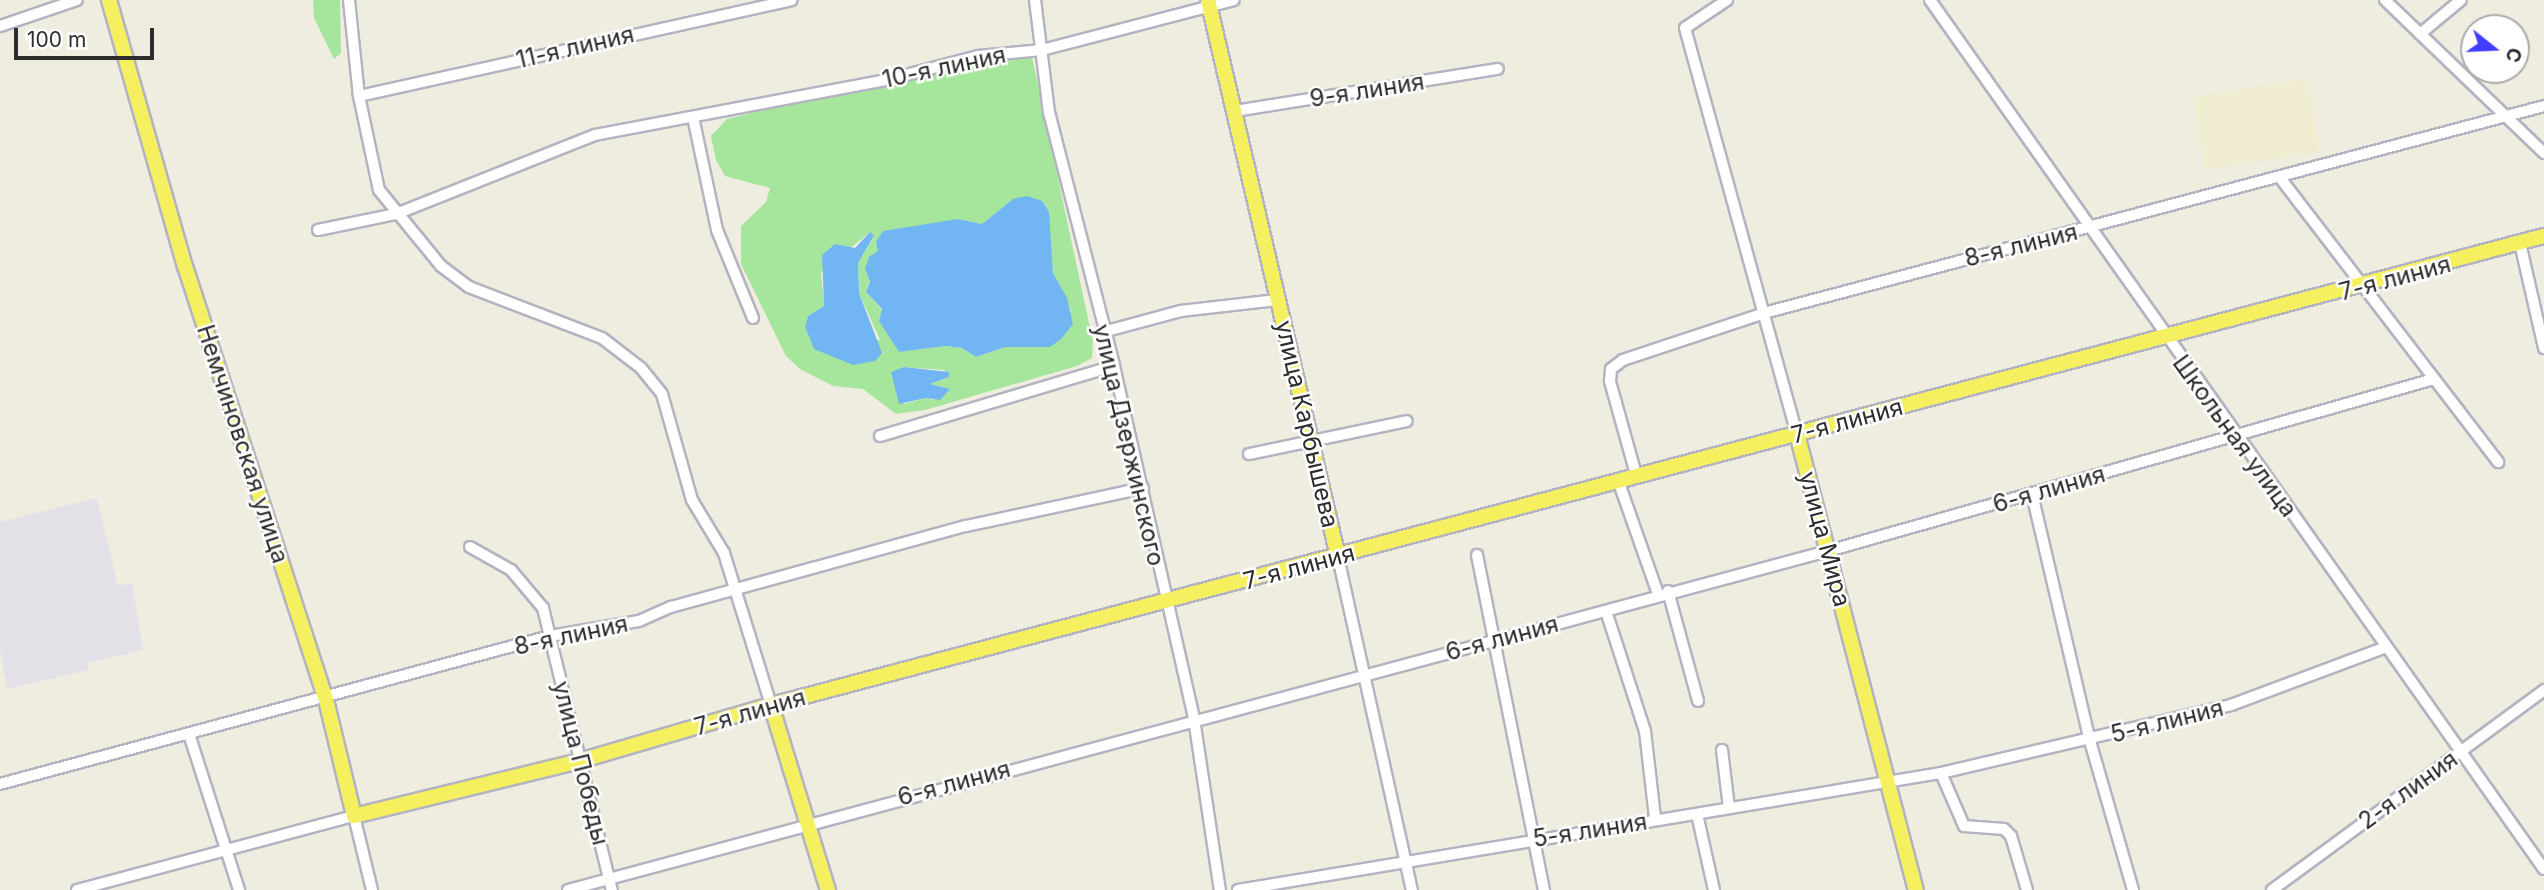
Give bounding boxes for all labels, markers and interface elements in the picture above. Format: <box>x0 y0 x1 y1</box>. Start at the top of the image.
scale bar <box>18 14 158 58</box>
north arrow <box>2460 14 2530 84</box>
street label: 11-я линия <box>513 19 637 75</box>
text: 100 m <box>27 27 86 52</box>
street label: 10-я линия <box>880 40 1008 94</box>
text: С <box>2500 45 2527 65</box>
street label: 9-я линия <box>1308 67 1426 113</box>
street label: 8-я линия <box>1961 217 2081 273</box>
street label: 7-я линия <box>2336 249 2454 307</box>
street label: улица Карбышева <box>1269 318 1345 530</box>
street label: Немчиновская улица <box>191 321 295 567</box>
street label: улица Дзержинского <box>1087 321 1171 569</box>
street label: Школьная улица <box>2167 349 2303 523</box>
street label: 7-я линия <box>1788 392 1906 450</box>
street label: 6-я линия <box>1989 459 2109 519</box>
street label: улица Мира <box>1793 468 1857 610</box>
street label: 7-я линия <box>1240 538 1358 596</box>
street label: 8-я линия <box>511 609 631 661</box>
street label: 6-я линия <box>1442 609 1562 667</box>
street label: улица Победы <box>547 678 615 848</box>
street label: 7-я линия <box>691 682 809 742</box>
street label: 5-я линия <box>2108 693 2226 749</box>
street label: 2-я линия <box>2353 744 2463 836</box>
street label: 6-я линия <box>894 754 1014 812</box>
street label: 5-я линия <box>1531 807 1649 853</box>

